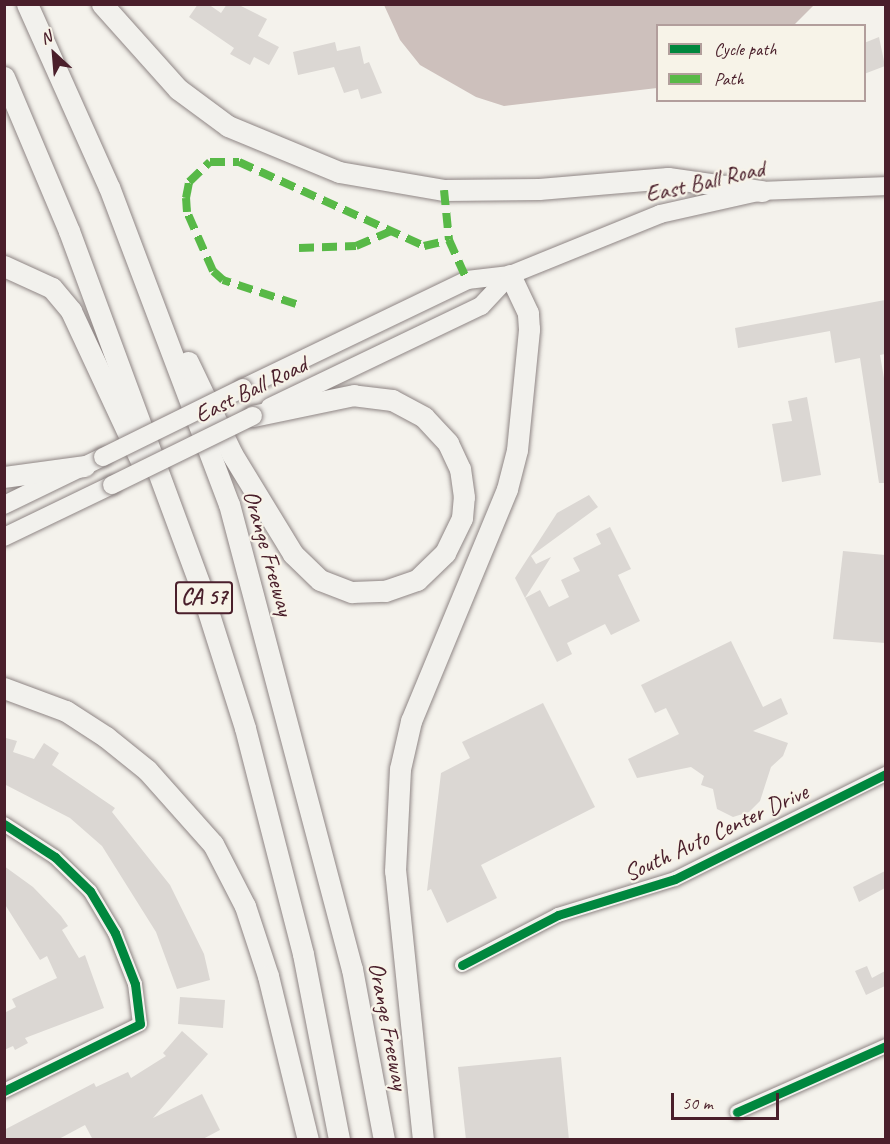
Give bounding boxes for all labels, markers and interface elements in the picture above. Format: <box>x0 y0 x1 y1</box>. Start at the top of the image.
north arrow <box>24 24 84 84</box>
legend <box>656 24 866 102</box>
text: N <box>37 27 55 49</box>
text: Cycle path <box>714 38 776 60</box>
text: Path <box>714 68 744 90</box>
street label: East Ball Road <box>642 154 768 210</box>
street label: East Ball Road <box>190 350 312 430</box>
street label: Orange Freeway <box>236 487 300 619</box>
road number: CA 57 <box>174 579 234 617</box>
street label: South Auto Center Drive <box>619 778 813 888</box>
street label: Orange Freeway <box>362 960 414 1092</box>
scale bar <box>674 1081 782 1119</box>
text: 50 m <box>682 1092 713 1114</box>

